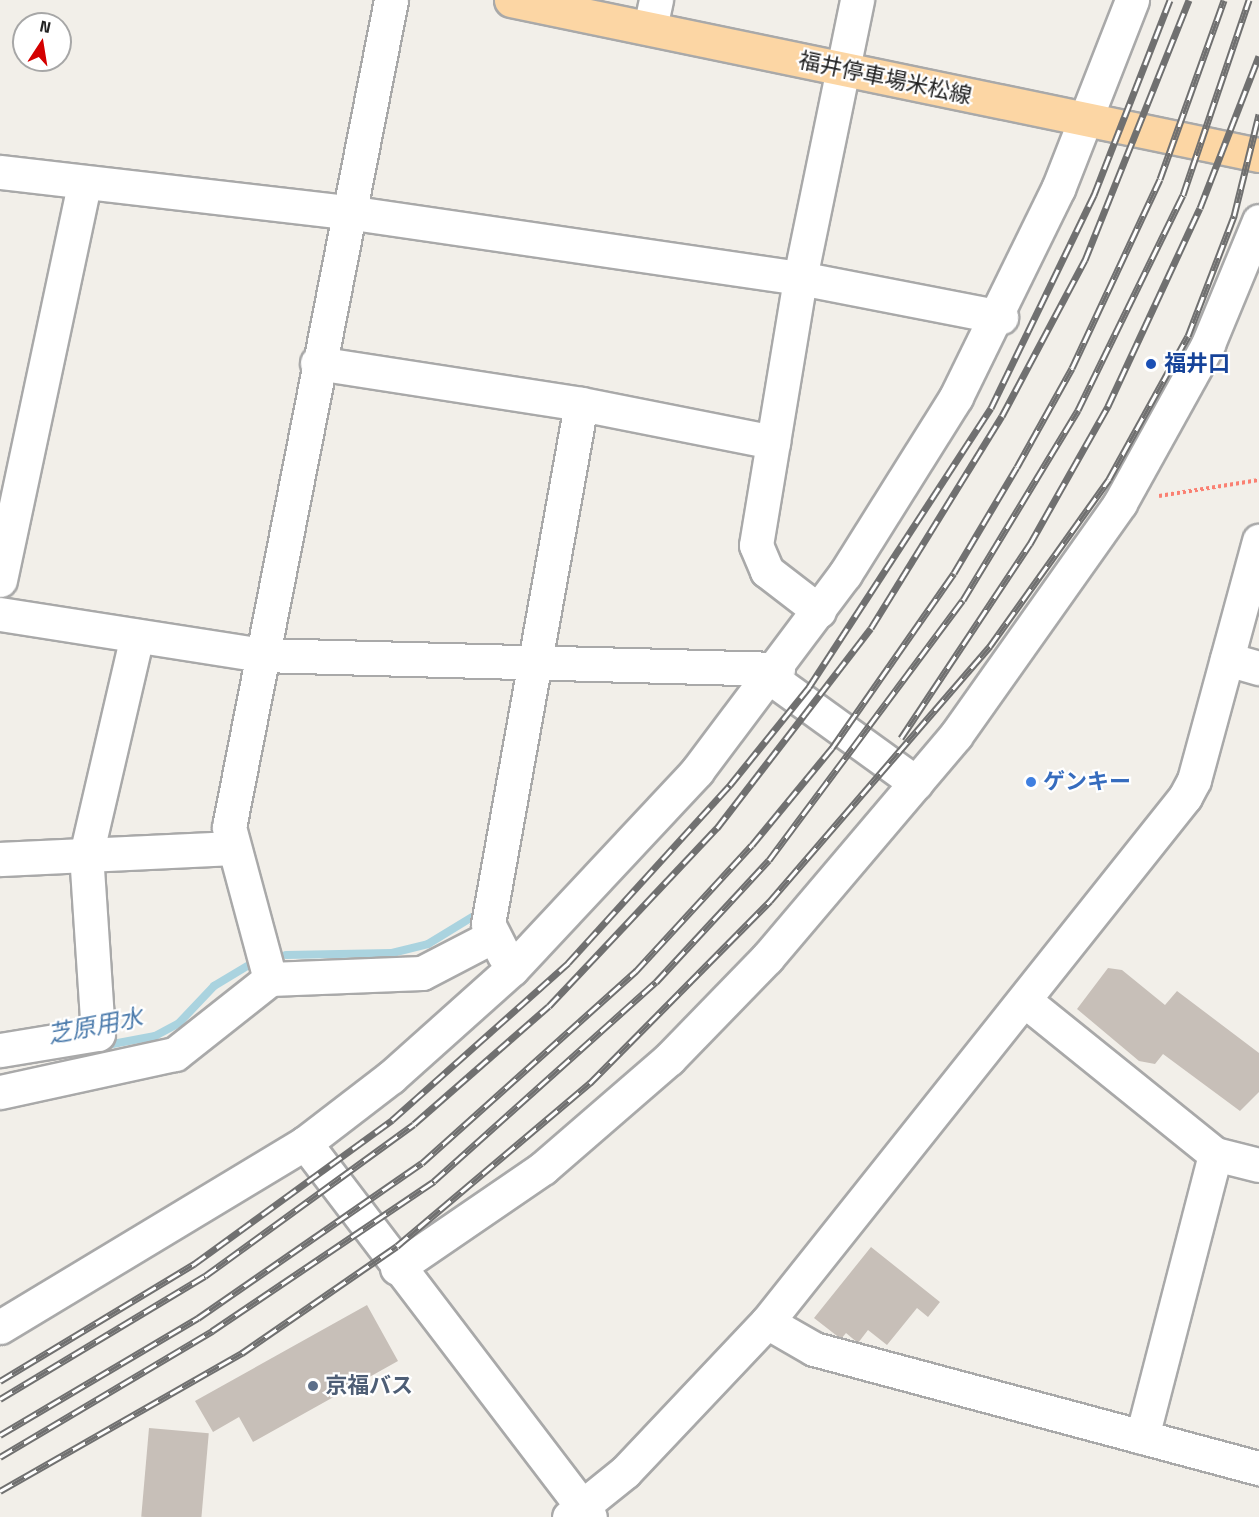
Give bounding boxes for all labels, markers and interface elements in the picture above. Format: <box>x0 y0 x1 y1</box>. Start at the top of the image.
north arrow <box>12 12 72 72</box>
text: N <box>37 13 53 39</box>
street label: 福井停車場米松線 <box>796 47 974 109</box>
place label: 福井口 <box>1164 351 1230 377</box>
marker: 福井口 <box>1142 355 1160 373</box>
place label: ゲンキー <box>1043 769 1131 795</box>
marker: ゲンキー <box>1024 775 1038 789</box>
water label: 芝原用水 <box>45 1003 145 1049</box>
place label: 京福バス <box>325 1373 413 1399</box>
marker: 京福バス <box>306 1379 320 1393</box>

